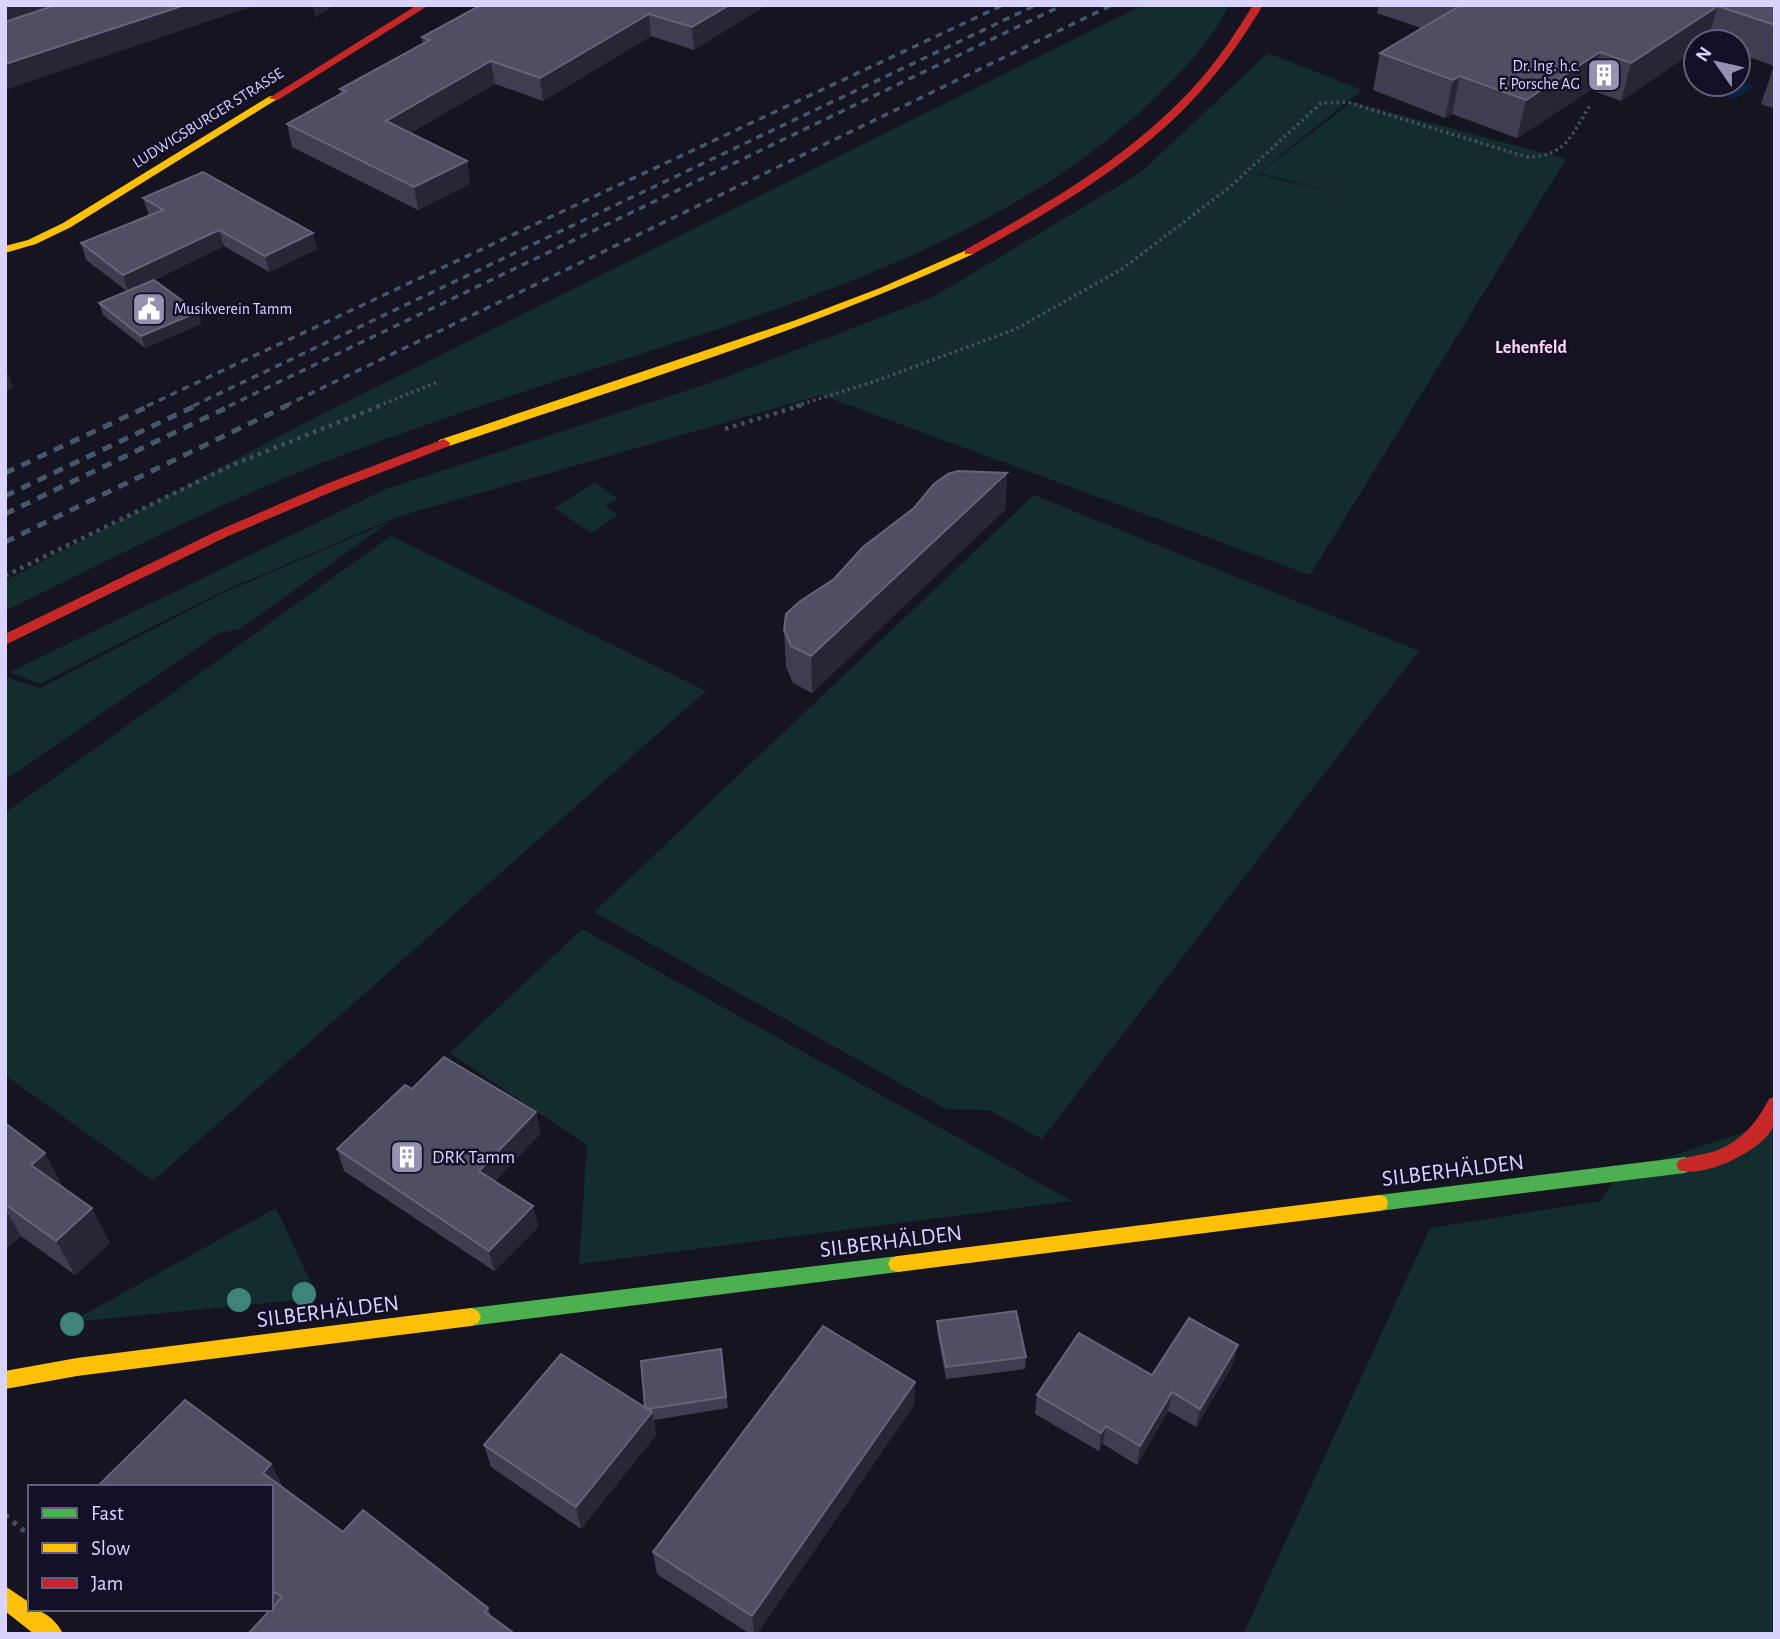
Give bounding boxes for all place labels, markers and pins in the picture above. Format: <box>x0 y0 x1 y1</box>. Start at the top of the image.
building icon: Dr. Ing. h.c. F. Porsche AG <box>1585 56 1623 94</box>
place label: Dr. Ing. h.c. F. Porsche AG <box>1499 58 1580 92</box>
public building icon: Musikverein Tamm <box>130 290 168 328</box>
place label: Musikverein Tamm <box>174 301 292 317</box>
building icon: DRK Tamm <box>388 1138 426 1176</box>
place label: DRK Tamm <box>432 1148 515 1167</box>

